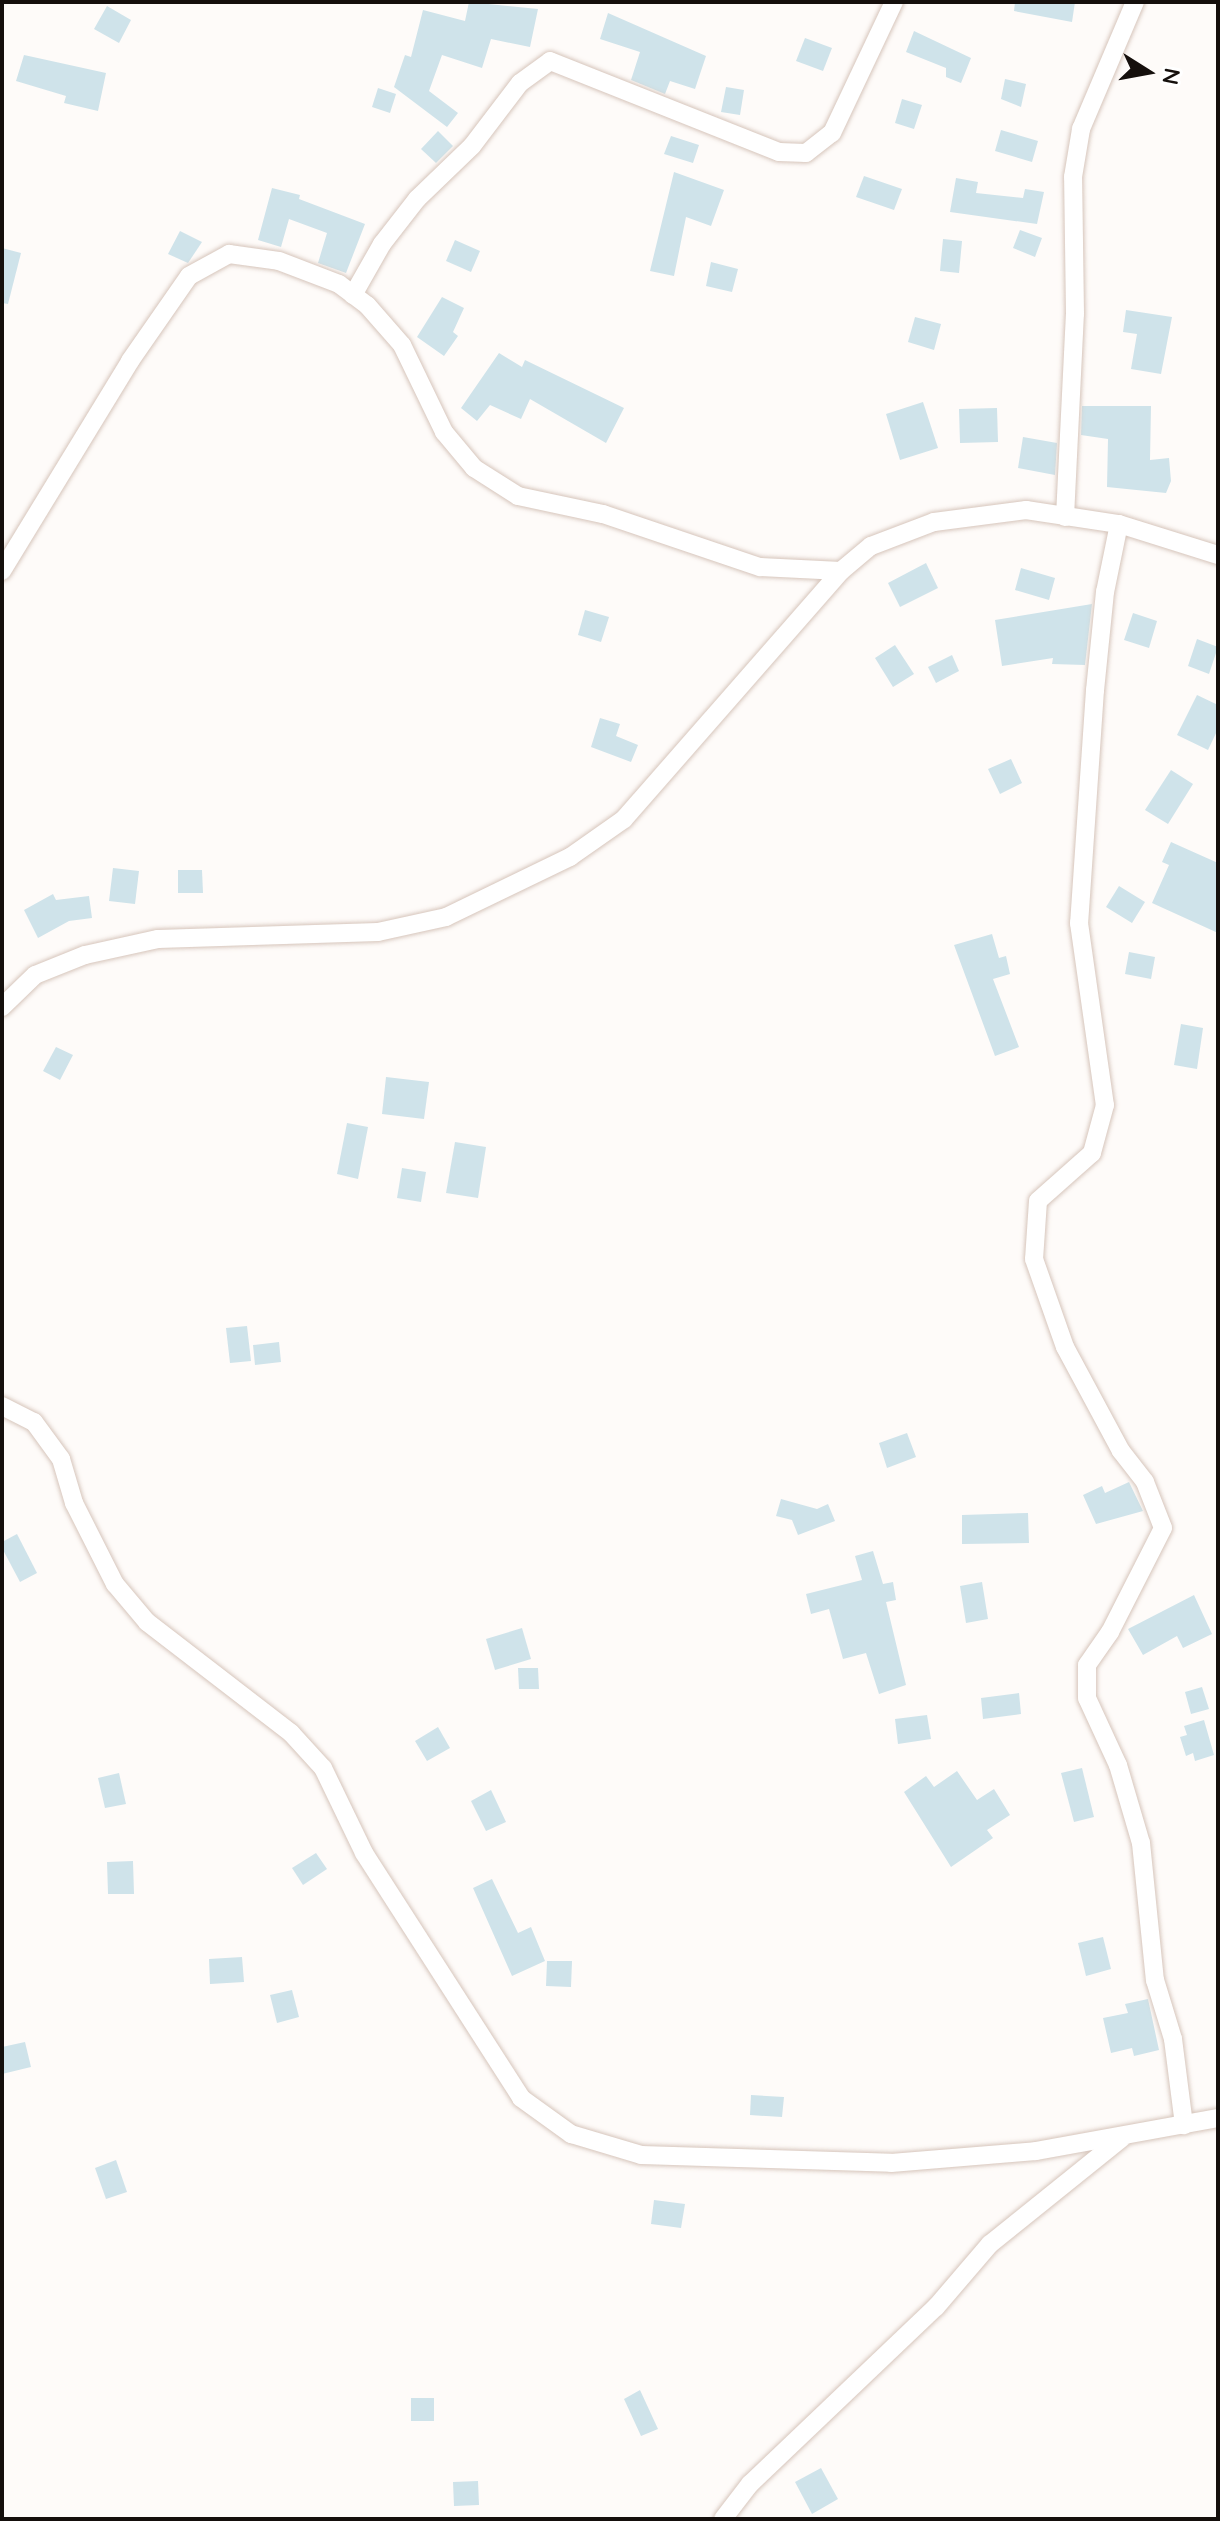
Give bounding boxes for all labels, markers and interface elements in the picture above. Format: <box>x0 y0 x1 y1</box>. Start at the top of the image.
north arrow <box>1108 32 1188 112</box>
text: N <box>1156 66 1187 87</box>

